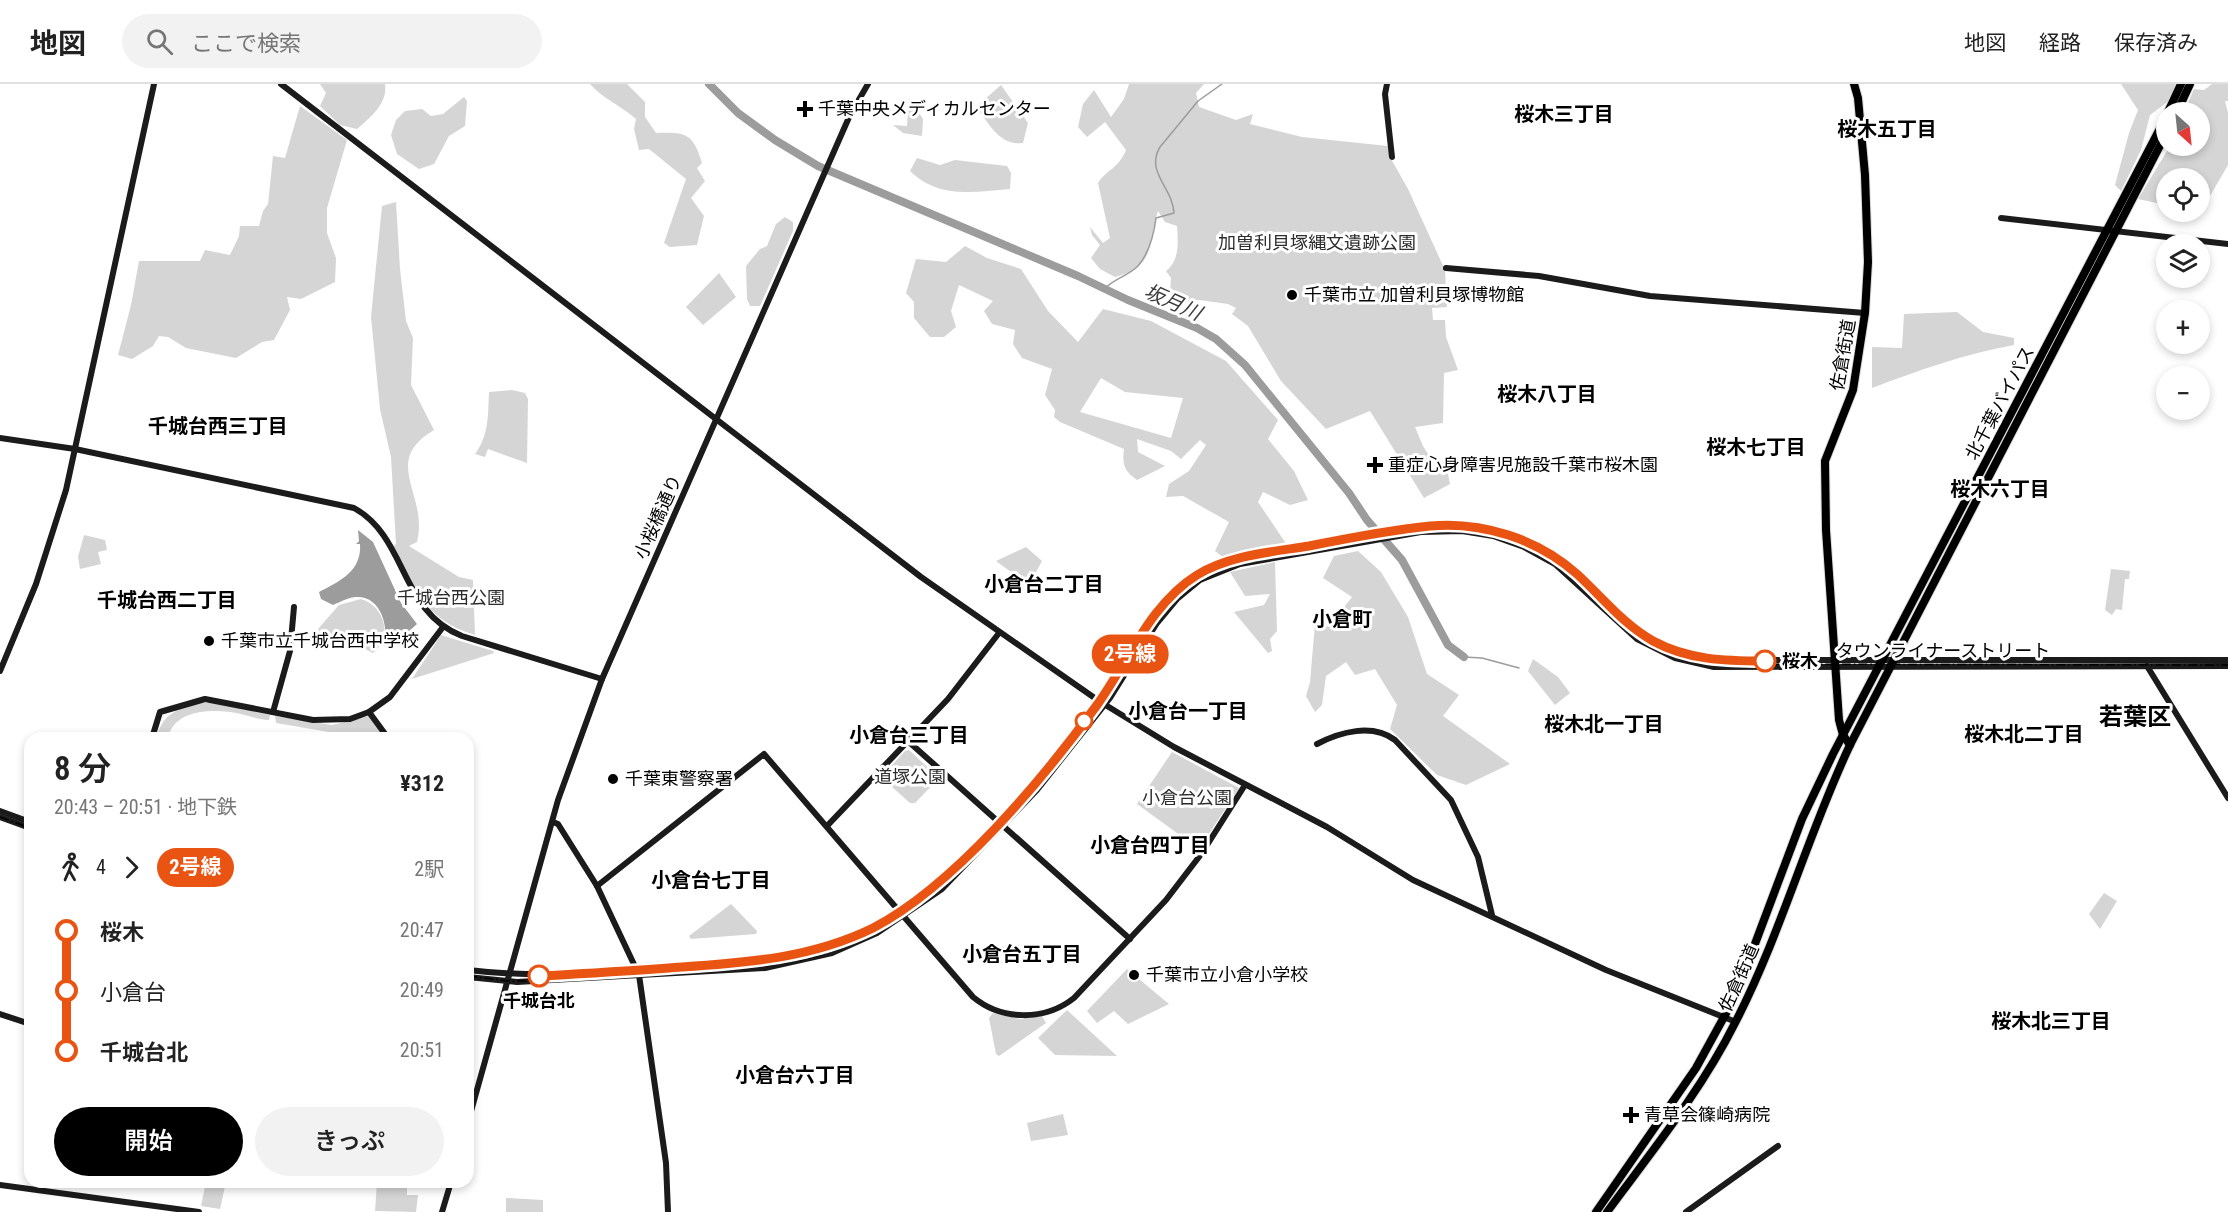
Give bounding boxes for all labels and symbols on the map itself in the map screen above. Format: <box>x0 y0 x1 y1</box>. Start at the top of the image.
place label: 千葉中央メディカルセンター <box>818 98 1051 119</box>
marker: 千葉中央メディカルセンター <box>796 100 814 118</box>
district label: 桜木三丁目 <box>1514 102 1614 126</box>
north arrow <box>2156 102 2210 156</box>
district label: 桜木五丁目 <box>1837 117 1937 141</box>
park label: 加曽利貝塚縄文遺跡公園 <box>1218 232 1416 253</box>
water label: 坂月川 <box>1141 279 1207 326</box>
place label: 千葉市立 加曽利貝塚博物館 <box>1304 284 1524 305</box>
marker: 千葉市立 加曽利貝塚博物館 <box>1285 288 1299 302</box>
street label: 佐倉街道 <box>1826 318 1859 392</box>
street label: 北千葉バイパス <box>1961 342 2038 463</box>
district label: 桜木八丁目 <box>1497 382 1597 406</box>
district label: 千城台西三丁目 <box>148 414 288 438</box>
district label: 桜木七丁目 <box>1706 435 1806 459</box>
place label: 重症心身障害児施設千葉市桜木園 <box>1388 454 1658 475</box>
marker: 重症心身障害児施設千葉市桜木園 <box>1366 456 1384 474</box>
street label: 小桜橋通り <box>630 471 685 562</box>
district label: 桜木六丁目 <box>1950 477 2050 501</box>
district label: 小倉台二丁目 <box>984 572 1104 596</box>
park label: 千城台西公園 <box>397 587 505 608</box>
district label: 千城台西二丁目 <box>97 588 237 612</box>
district label: 小倉町 <box>1312 607 1372 631</box>
place label: 千葉市立千城台西中学校 <box>221 630 419 651</box>
marker: 千葉市立千城台西中学校 <box>202 634 216 648</box>
line badge: 2号線 <box>1096 634 1164 674</box>
street label: タウンライナーストリート <box>1836 640 2050 661</box>
marker: 桜木 <box>1754 650 1776 672</box>
place label: 桜木 <box>1782 650 1818 671</box>
district label: 小倉台一丁目 <box>1128 699 1248 723</box>
district label: 若葉区 <box>2099 703 2171 731</box>
unlabelled marker <box>1075 712 1093 730</box>
district label: 桜木北一丁目 <box>1544 712 1664 736</box>
district label: 桜木北二丁目 <box>1964 722 2084 746</box>
district label: 小倉台三丁目 <box>849 723 969 747</box>
park label: 道塚公園 <box>874 766 946 787</box>
place label: 千葉東警察署 <box>625 768 733 789</box>
marker: 千葉東警察署 <box>606 772 620 786</box>
park label: 小倉台公園 <box>1142 787 1232 808</box>
district label: 小倉台四丁目 <box>1090 833 1210 857</box>
district label: 小倉台七丁目 <box>651 868 771 892</box>
street label: 佐倉街道 <box>1714 941 1763 1015</box>
district label: 小倉台五丁目 <box>962 942 1082 966</box>
place label: 千葉市立小倉小学校 <box>1146 964 1308 985</box>
marker: 千城台北 <box>528 965 550 987</box>
marker: 千葉市立小倉小学校 <box>1127 968 1141 982</box>
place label: 千城台北 <box>503 990 575 1011</box>
district label: 桜木北三丁目 <box>1991 1009 2111 1033</box>
district label: 小倉台六丁目 <box>735 1063 855 1087</box>
place label: 青草会篠崎病院 <box>1644 1104 1770 1125</box>
marker: 青草会篠崎病院 <box>1622 1106 1640 1124</box>

